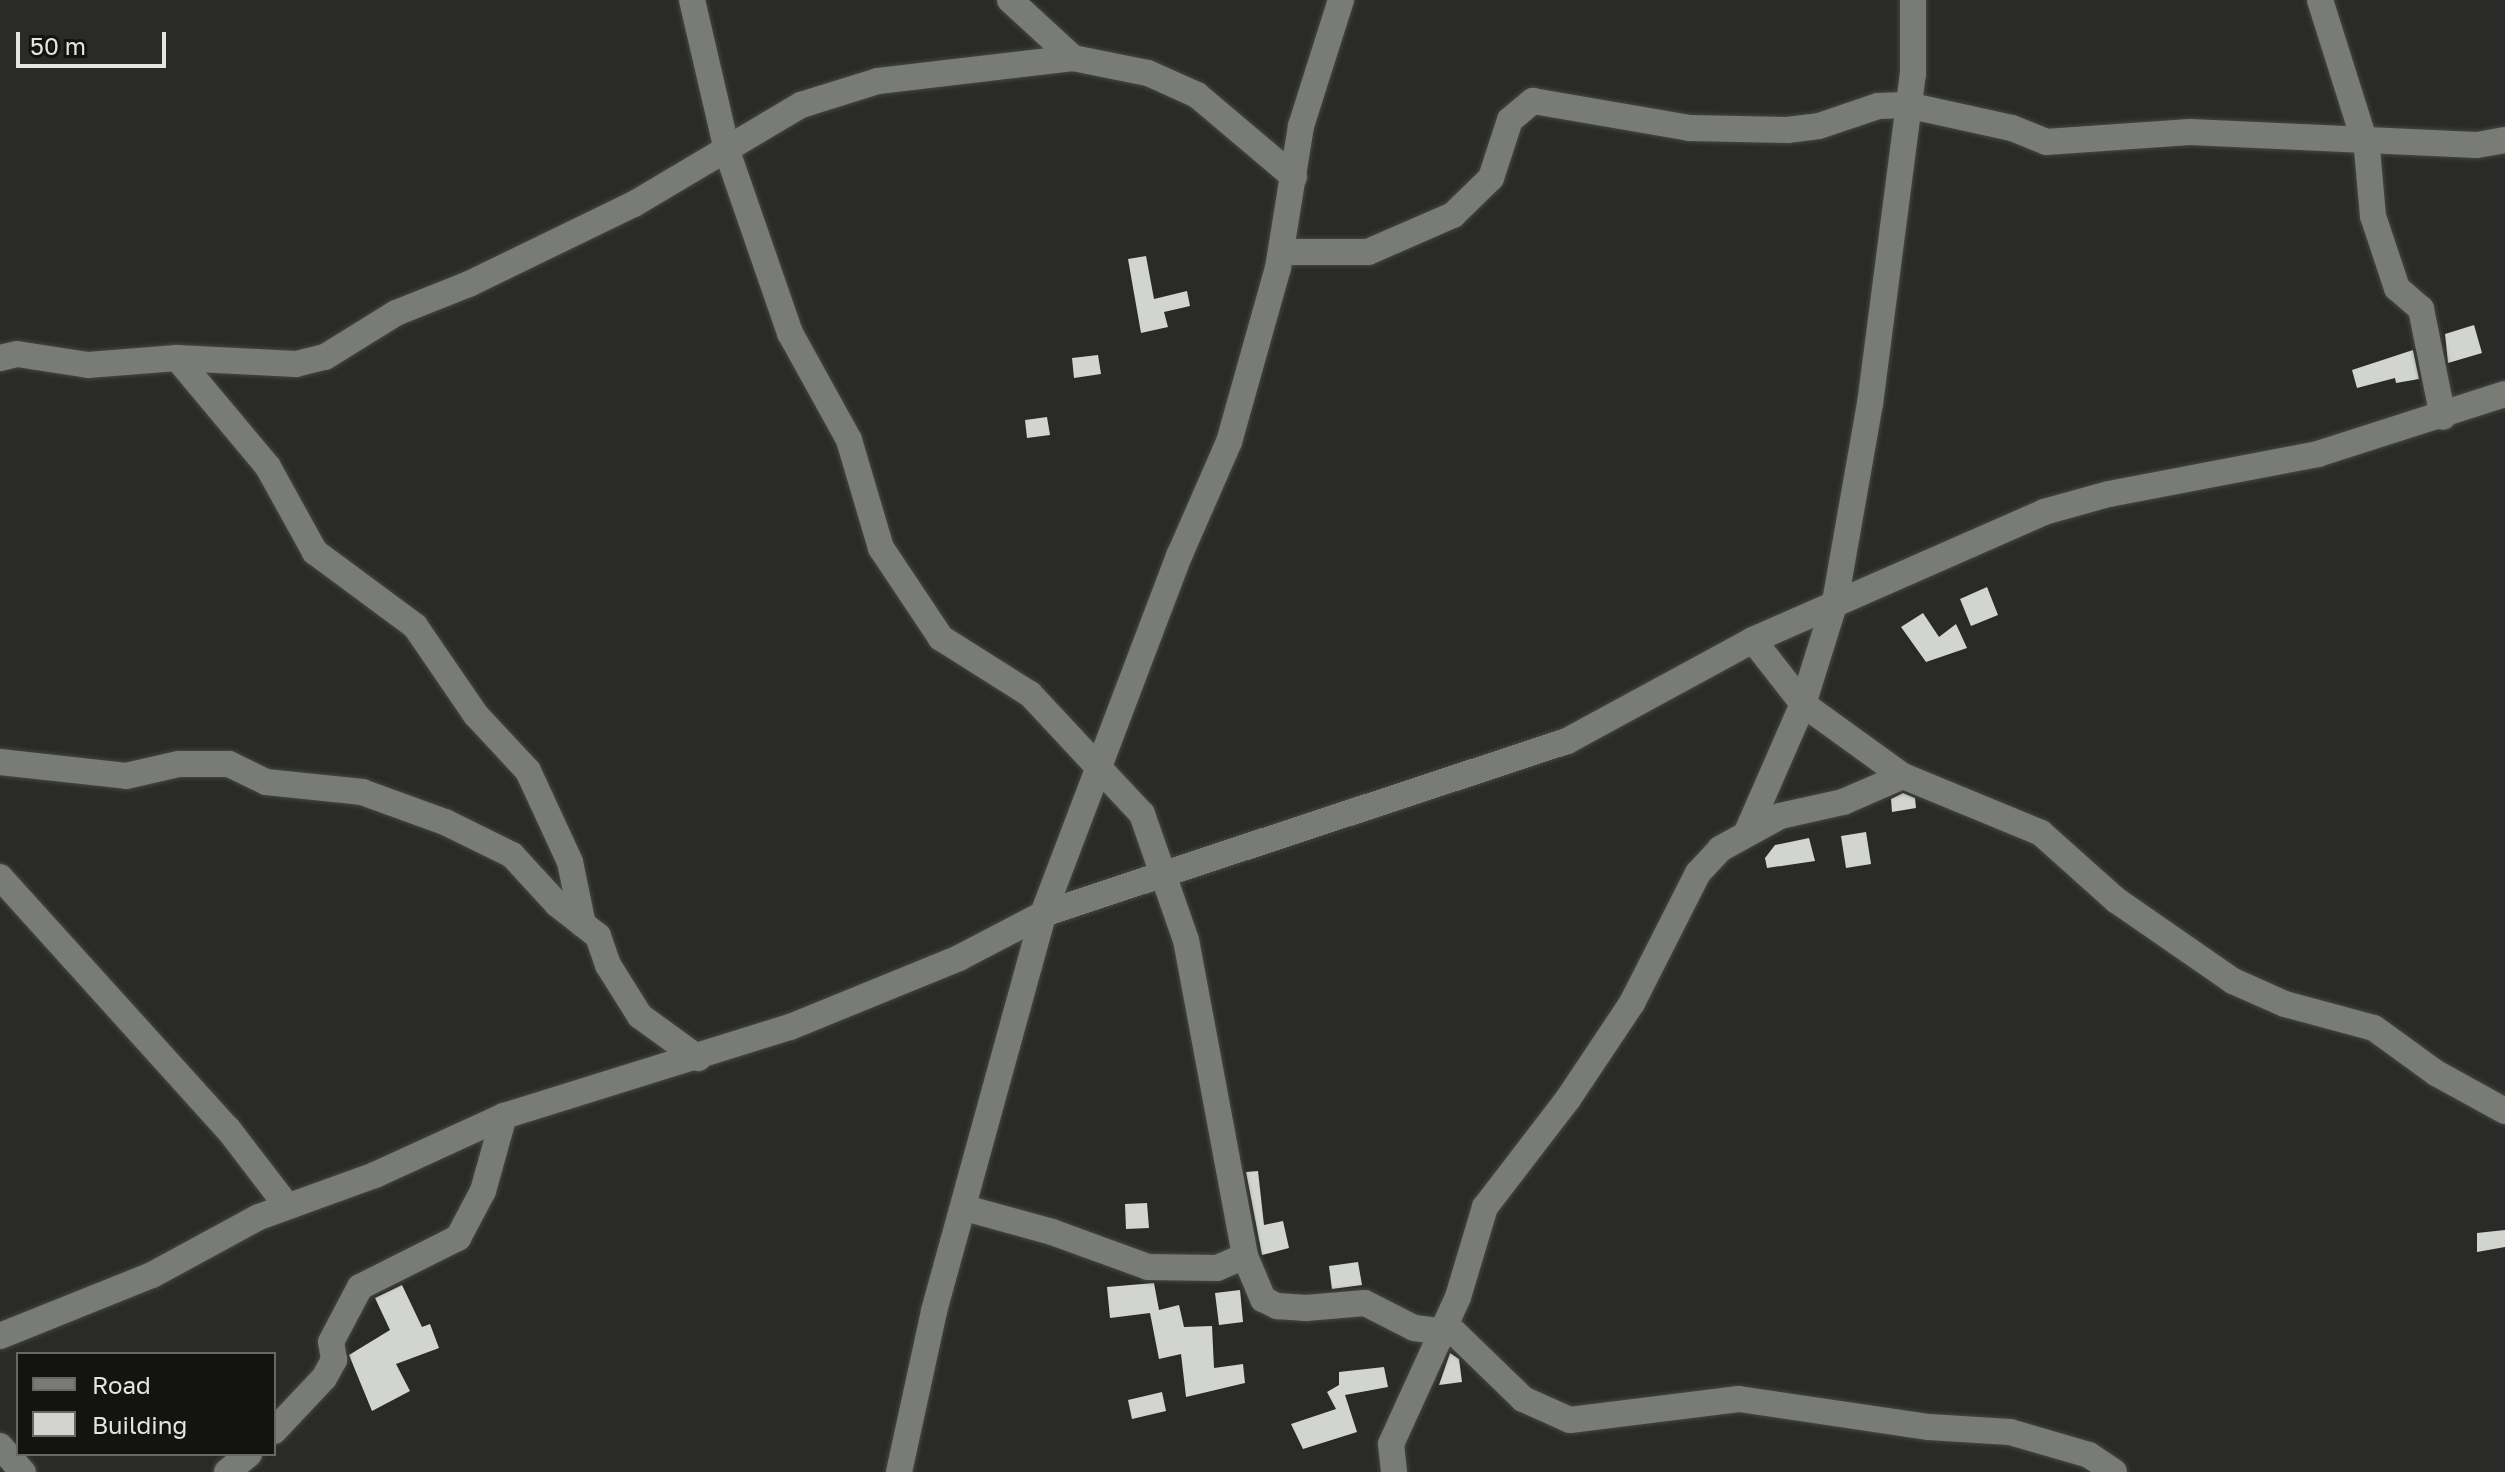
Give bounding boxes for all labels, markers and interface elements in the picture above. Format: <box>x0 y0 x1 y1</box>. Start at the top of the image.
scale bar <box>20 16 170 66</box>
text: 50 m <box>30 31 86 60</box>
legend <box>16 1352 276 1456</box>
text: Road <box>92 1370 151 1399</box>
text: Building <box>92 1410 187 1439</box>

